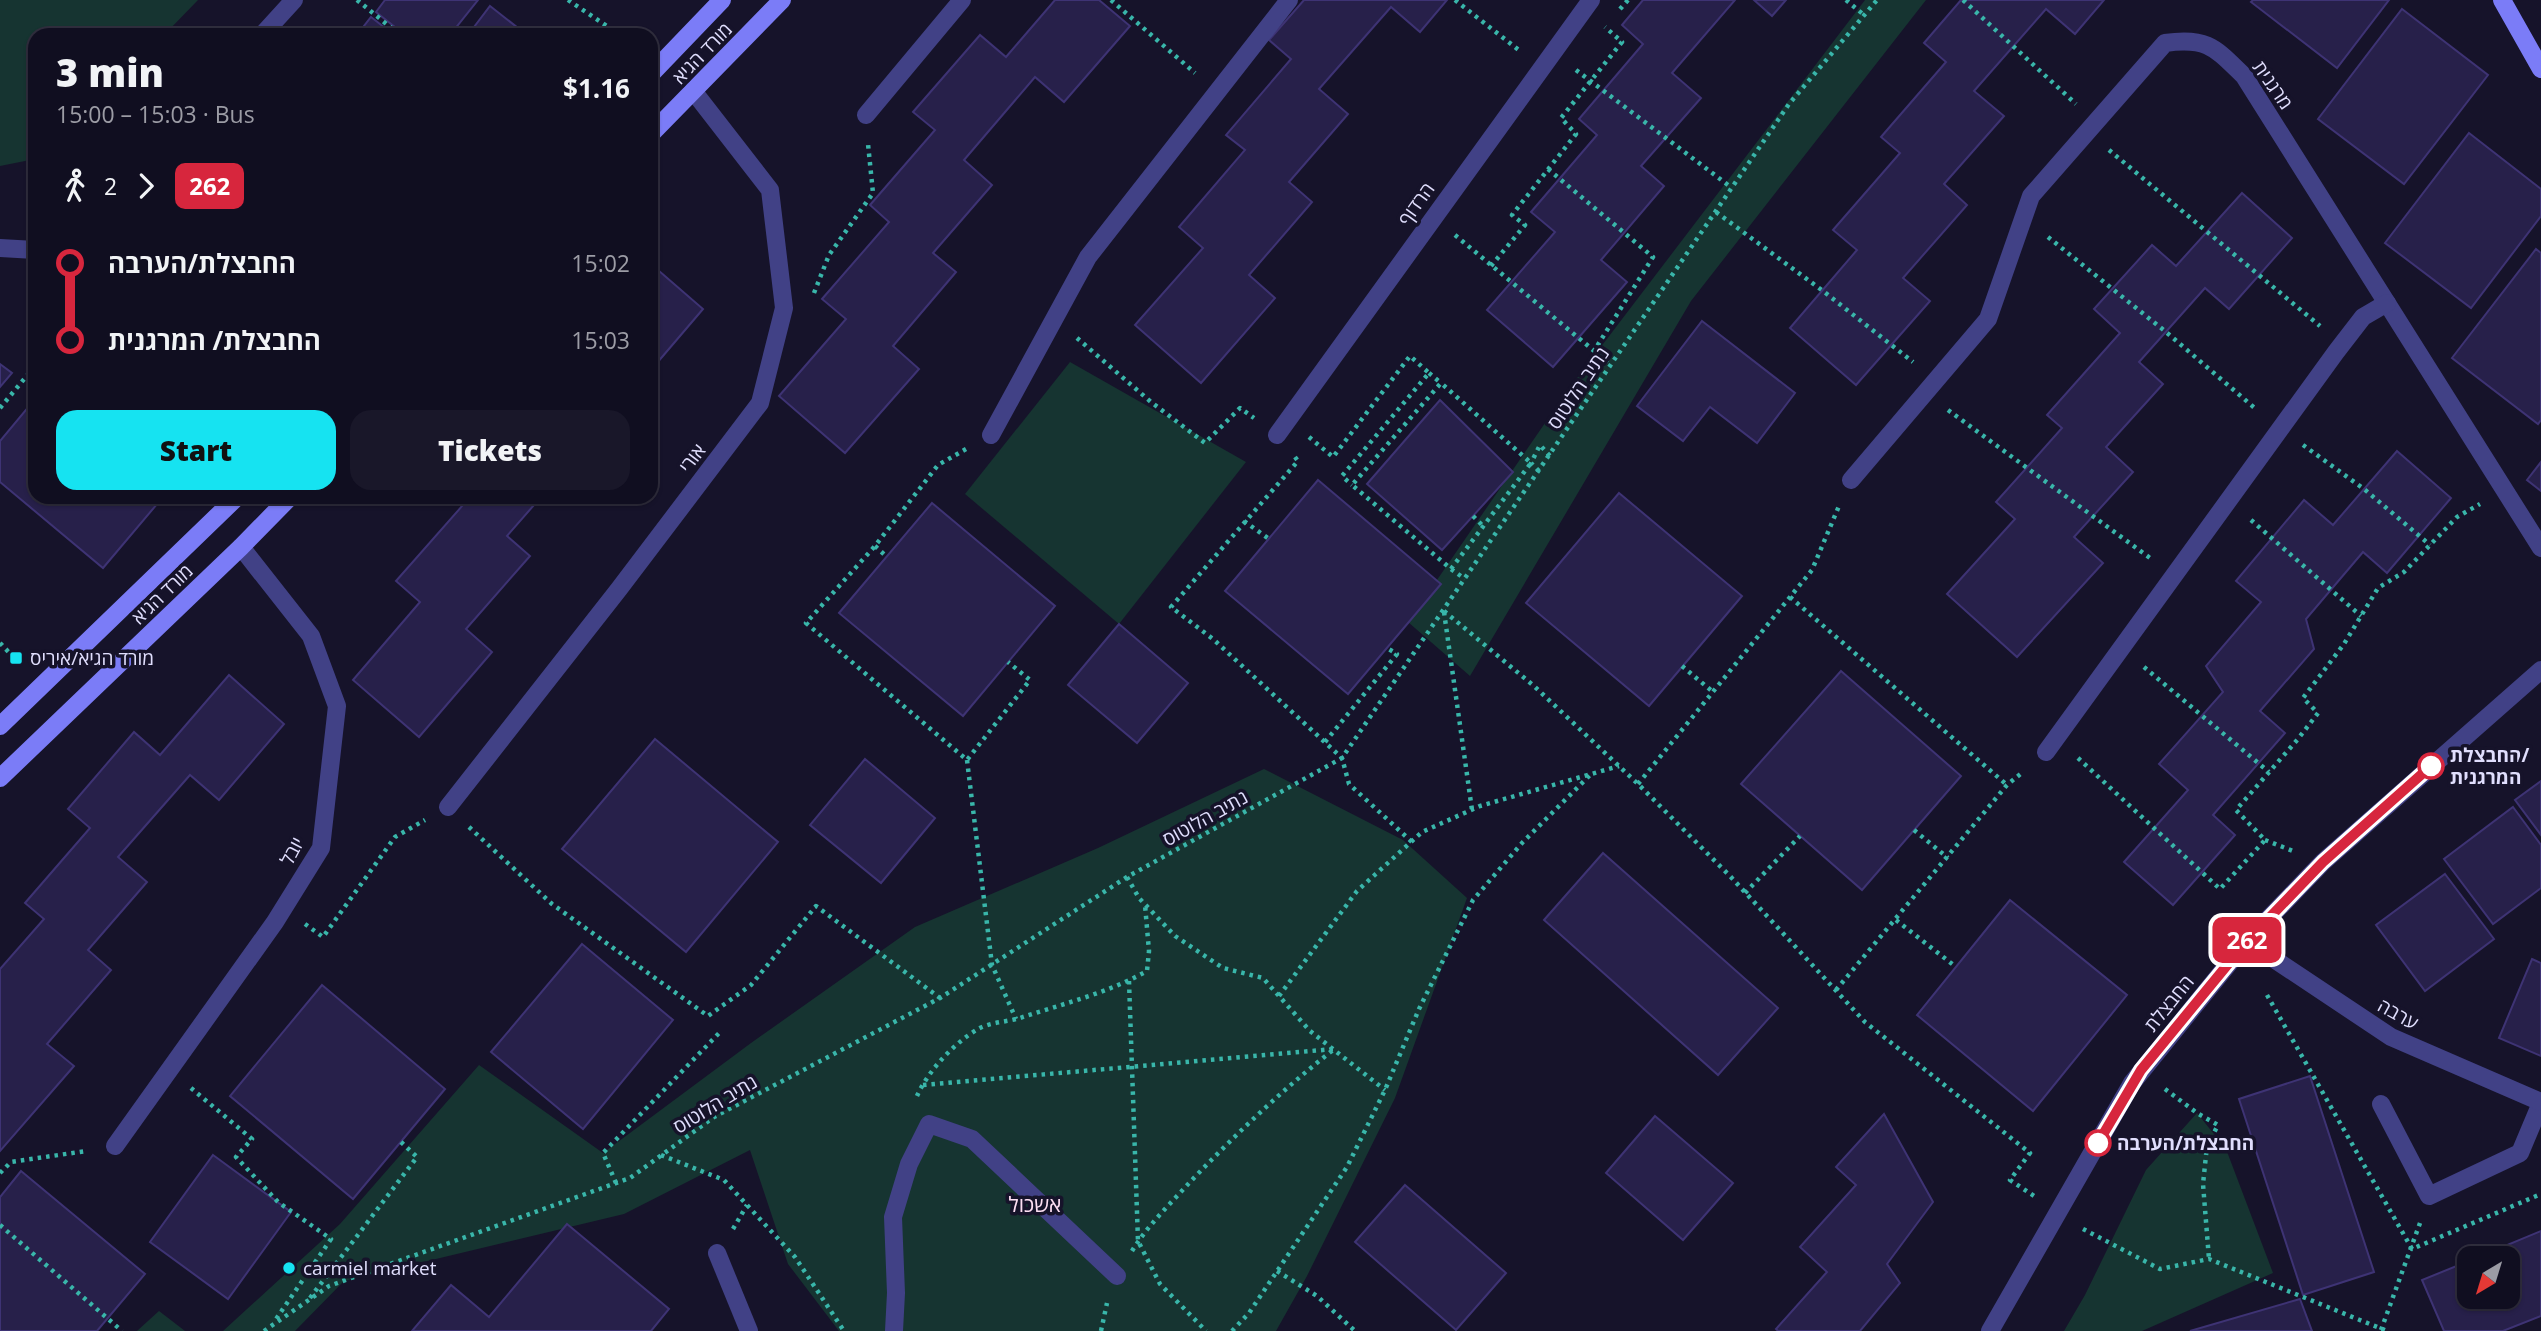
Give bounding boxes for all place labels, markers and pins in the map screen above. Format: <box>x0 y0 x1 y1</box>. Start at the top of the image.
place label: מורד הגיא/איריס <box>30 645 154 671</box>
marker: מורד הגיא/איריס <box>8 650 24 666</box>
place label: החבצלת/ המרגנית <box>2450 742 2529 790</box>
marker: החבצלת/ המרגנית <box>2418 753 2444 779</box>
marker: החבצלת/הערבה <box>2085 1130 2111 1156</box>
place label: החבצלת/הערבה <box>2117 1130 2254 1156</box>
place label: carmiel market <box>303 1255 437 1281</box>
marker: carmiel market <box>281 1260 297 1276</box>

